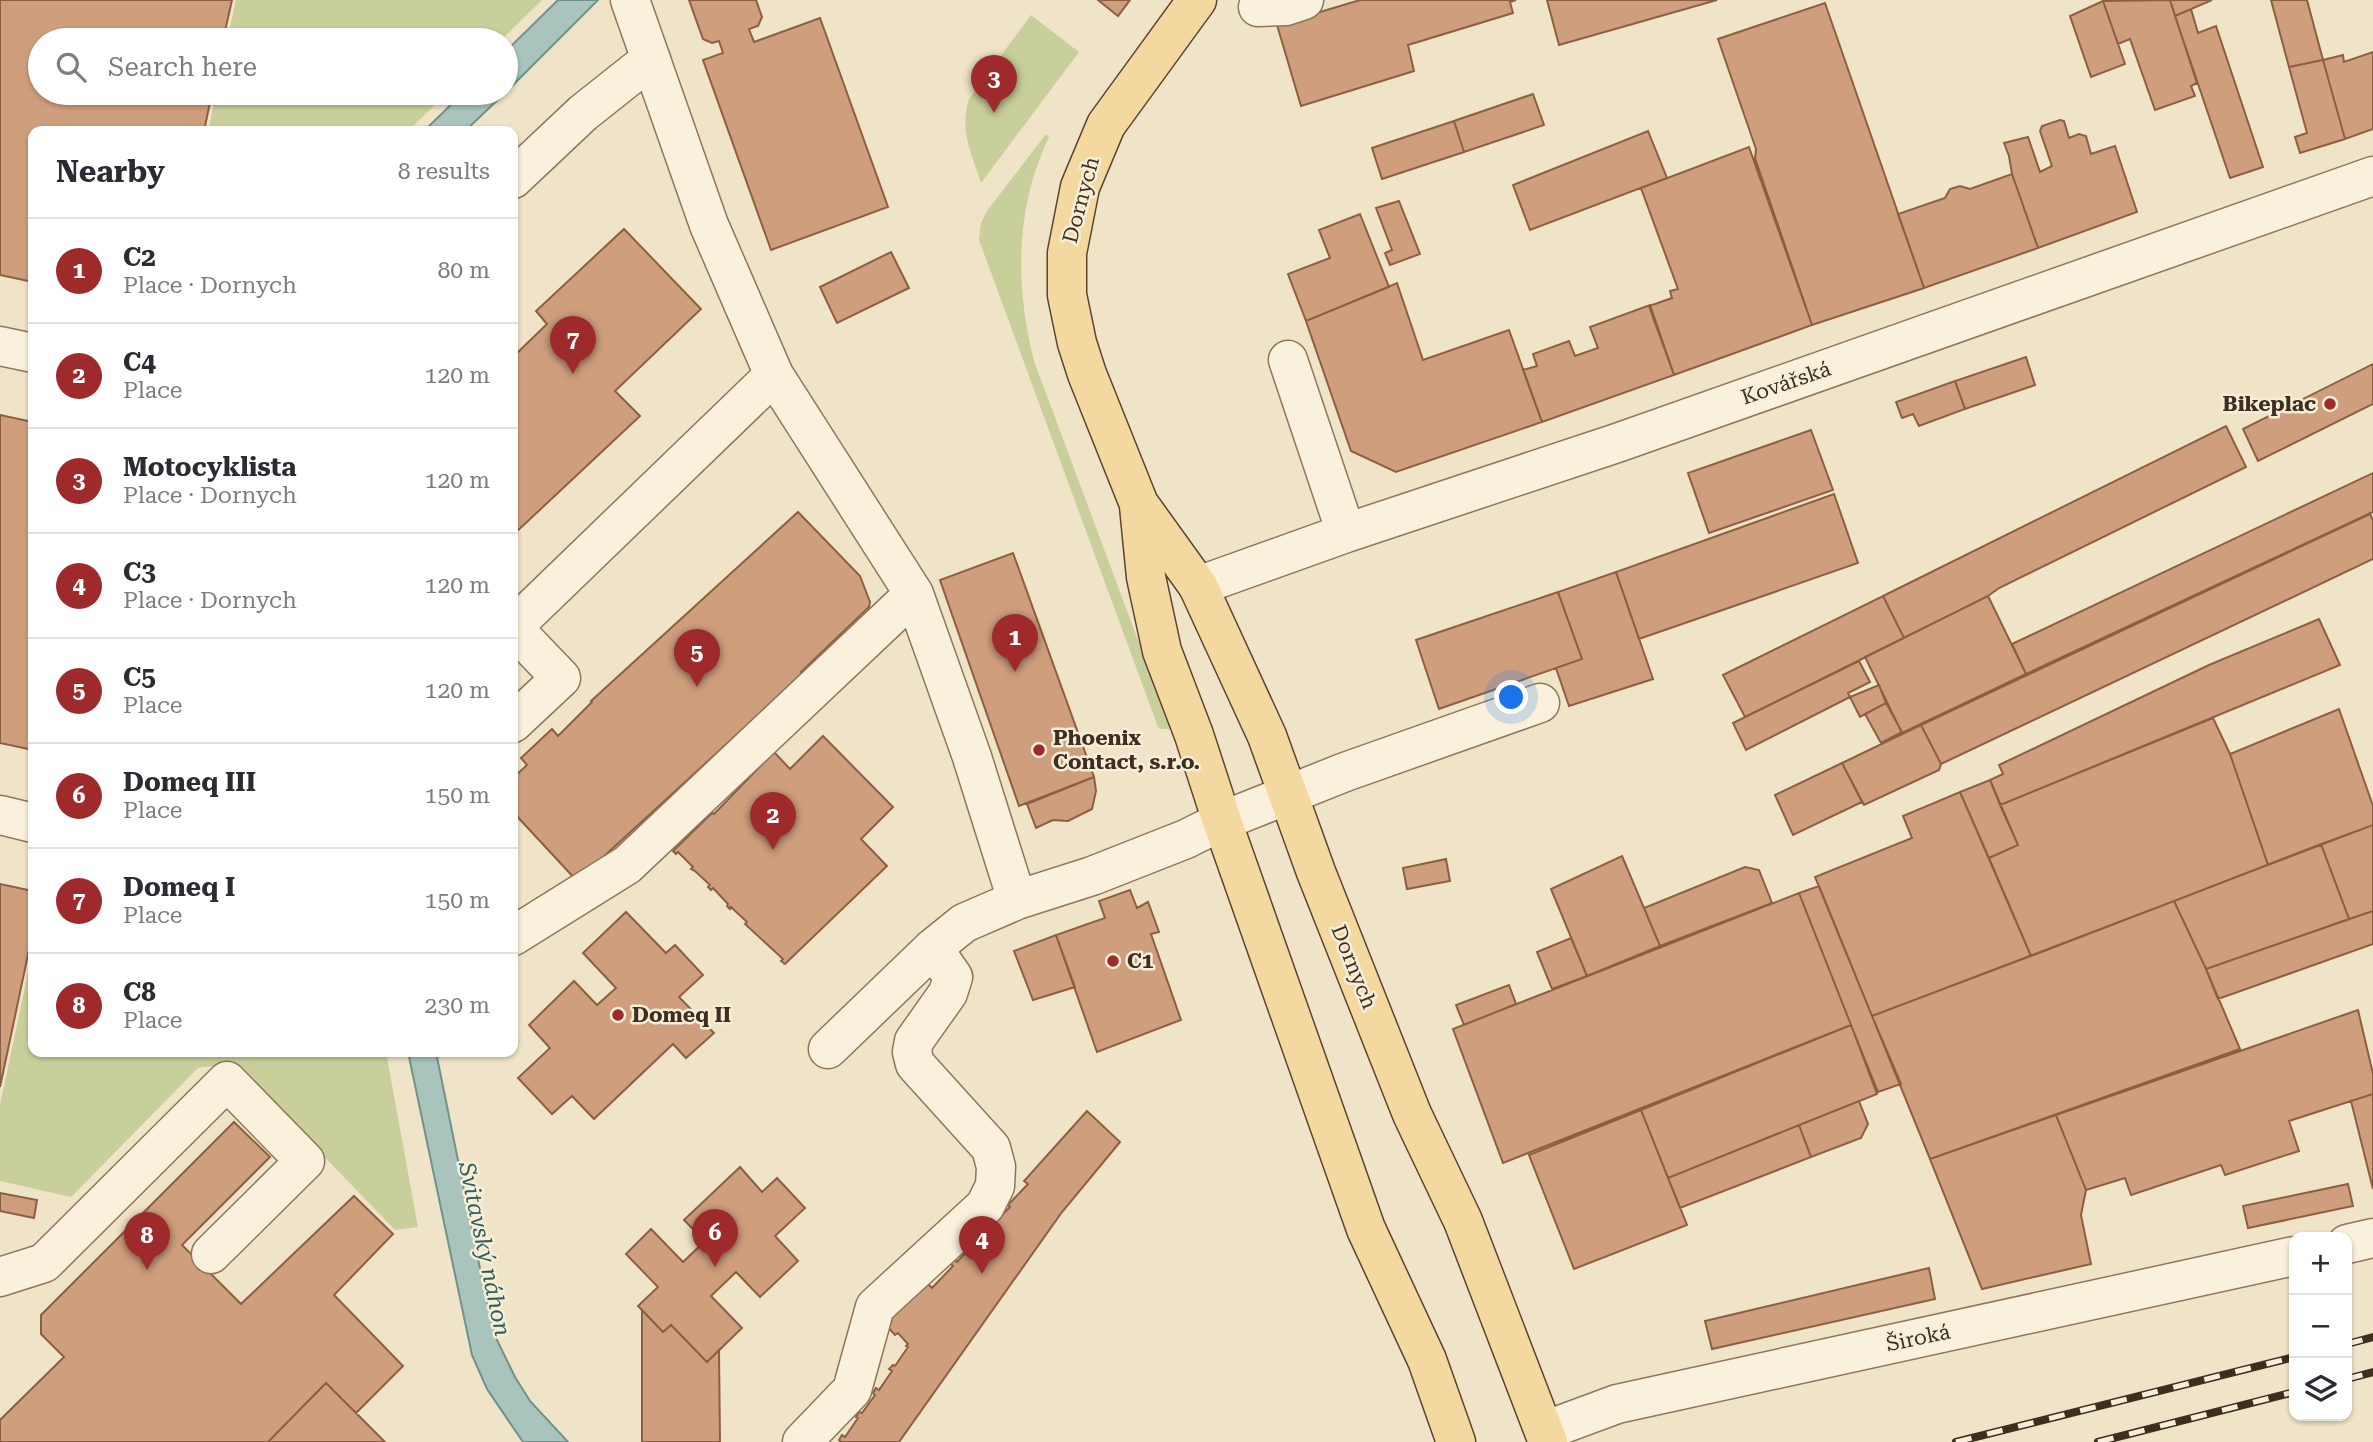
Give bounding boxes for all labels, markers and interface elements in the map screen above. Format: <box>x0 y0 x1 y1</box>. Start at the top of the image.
search box <box>28 28 518 105</box>
icon: search <box>52 48 90 86</box>
text: Search here <box>108 52 257 82</box>
pin: 3 <box>971 55 1017 113</box>
text: Nearby <box>56 154 165 189</box>
street label: Dornych <box>1058 154 1104 246</box>
text: 8 results <box>398 158 490 185</box>
text: C2 <box>123 242 156 272</box>
text: 1 <box>73 257 85 284</box>
text: 80 m <box>437 257 490 284</box>
text: Place · Dornych <box>123 272 297 299</box>
pin: 7 <box>550 316 596 374</box>
text: C4 <box>123 347 156 377</box>
street label: Kovářská <box>1738 356 1834 409</box>
text: 2 <box>73 362 85 389</box>
text: 120 m <box>425 362 490 389</box>
text: Place <box>123 377 182 404</box>
place label: Bikeplac <box>2223 392 2316 416</box>
marker: Bikeplac <box>2322 396 2338 412</box>
text: Motocyklista <box>123 452 297 482</box>
text: 3 <box>73 467 85 494</box>
text: 120 m <box>425 467 490 494</box>
text: Place · Dornych <box>123 482 297 509</box>
text: C3 <box>123 557 156 587</box>
text: 4 <box>73 572 85 599</box>
text: 120 m <box>425 572 490 599</box>
text: Place · Dornych <box>123 587 297 614</box>
pin: 1 <box>992 614 1038 672</box>
pin: 5 <box>674 629 720 687</box>
text: C5 <box>123 662 156 692</box>
text: 5 <box>73 677 85 704</box>
text: 120 m <box>425 677 490 704</box>
your location <box>1494 680 1528 714</box>
text: Place <box>123 692 182 719</box>
place label: Phoenix Contact, s.r.o. <box>1053 726 1200 774</box>
marker: Phoenix Contact, s.r.o. <box>1031 742 1047 758</box>
text: Domeq III <box>123 767 256 797</box>
text: 6 <box>73 782 85 809</box>
text: 150 m <box>425 782 490 809</box>
pin: 2 <box>750 792 796 850</box>
text: Place <box>123 797 182 824</box>
text: Domeq I <box>123 872 235 902</box>
text: 7 <box>73 887 85 914</box>
text: 150 m <box>425 887 490 914</box>
text: Place <box>123 902 182 929</box>
street label: Dornych <box>1326 921 1382 1013</box>
place label: C1 <box>1127 949 1154 973</box>
marker: C1 <box>1105 953 1121 969</box>
text: C8 <box>123 977 156 1007</box>
text: 8 <box>73 992 85 1019</box>
text: 230 m <box>425 992 490 1019</box>
place label: Domeq II <box>632 1003 731 1027</box>
text: Place <box>123 1007 182 1034</box>
marker: Domeq II <box>610 1007 626 1023</box>
water label: Svitavský náhon <box>453 1159 516 1339</box>
pin: 6 <box>692 1209 738 1267</box>
pin: 8 <box>124 1212 170 1270</box>
pin: 4 <box>959 1216 1005 1274</box>
map controls <box>2289 1232 2352 1421</box>
button: + <box>2289 1232 2352 1295</box>
button: − <box>2289 1295 2352 1358</box>
street label: Široká <box>1883 1318 1953 1357</box>
button: layers <box>2289 1358 2352 1421</box>

